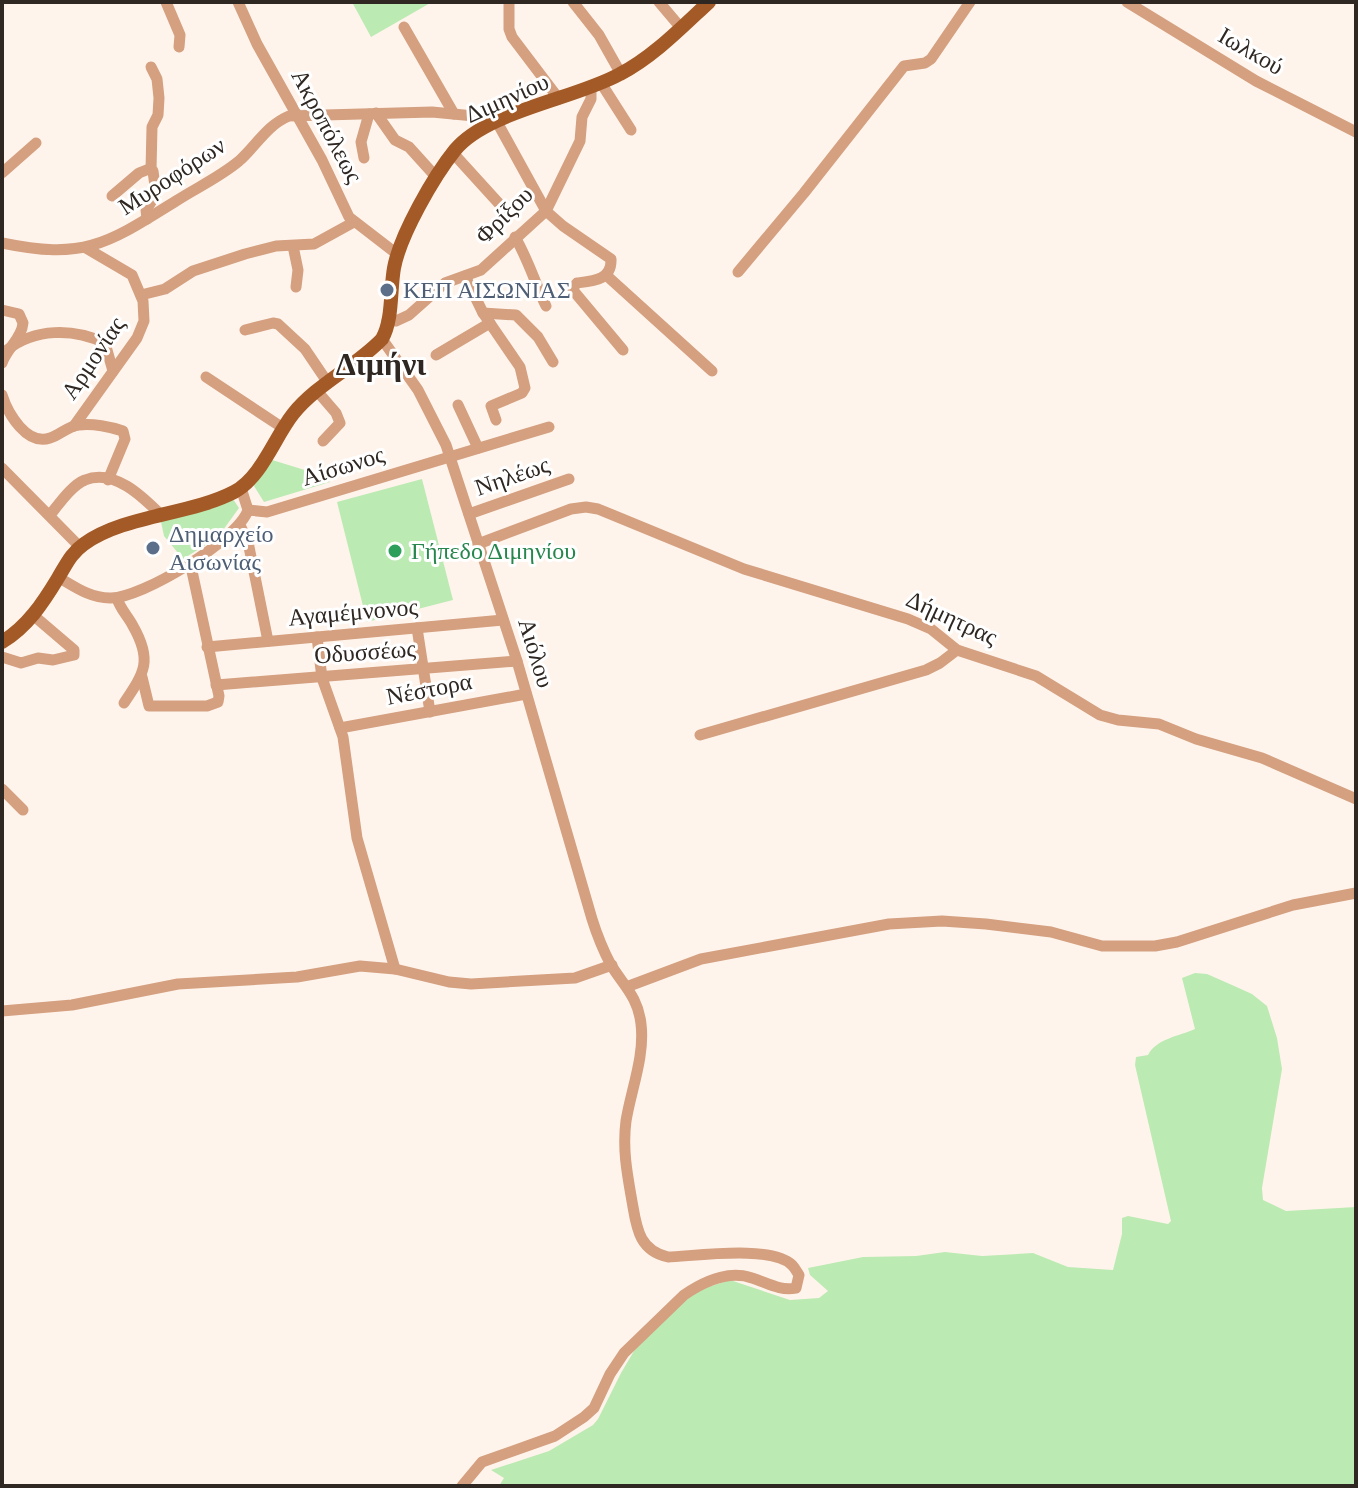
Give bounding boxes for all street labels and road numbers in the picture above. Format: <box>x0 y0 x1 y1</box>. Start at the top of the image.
street label: Ιωλκού <box>1214 22 1288 80</box>
street label: Ακροπόλεως <box>286 65 368 188</box>
street label: Διμηνίου <box>461 68 553 128</box>
street label: Μυροφόρων <box>114 132 230 220</box>
street label: Φρίξου <box>470 181 538 249</box>
street label: Αρμονίας <box>56 312 130 404</box>
street label: Αίσωνος <box>299 441 388 491</box>
street label: Νηλέως <box>471 451 553 501</box>
street label: Δήμητρας <box>903 586 1002 651</box>
street label: Αγαμέμνονος <box>287 593 419 631</box>
street label: Αιόλου <box>513 615 559 691</box>
street label: Οδυσσέως <box>313 635 417 669</box>
street label: Νέστορα <box>384 668 474 710</box>

